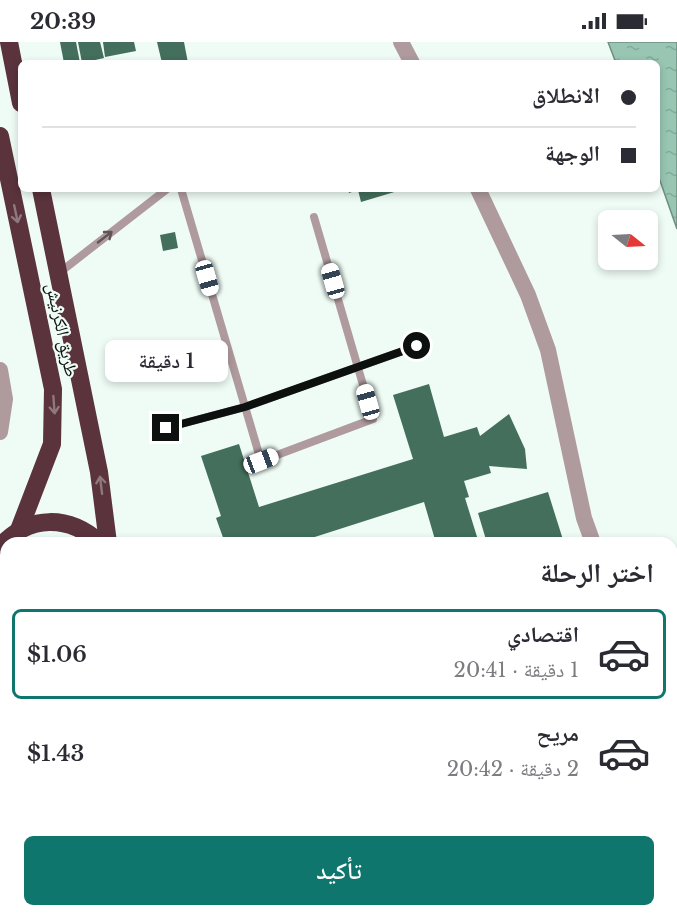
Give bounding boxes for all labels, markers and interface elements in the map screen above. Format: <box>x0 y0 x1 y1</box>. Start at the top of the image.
text: 20:39 <box>30 8 96 35</box>
text: الانطلاق <box>532 82 600 109</box>
text: الوجهة <box>545 140 600 167</box>
one-way arrow <box>11 204 22 223</box>
north arrow <box>598 210 658 270</box>
map controls <box>598 210 658 270</box>
one-way arrow <box>97 231 113 244</box>
car <box>193 258 221 298</box>
car <box>319 261 347 301</box>
street label: طريق الكرنيش <box>41 281 83 379</box>
route start <box>403 332 430 359</box>
callout: 1 دقيقة <box>104 341 228 383</box>
text: 1 دقيقة <box>139 349 194 373</box>
car <box>354 382 382 422</box>
one-way arrow <box>48 395 59 415</box>
route end <box>152 414 179 441</box>
car <box>241 446 281 476</box>
one-way arrow <box>95 476 106 495</box>
text: اختر الرحلة <box>540 556 654 589</box>
text: اقتصادي <box>507 621 579 648</box>
icon: car <box>597 627 651 681</box>
text: $1.06 <box>27 641 87 668</box>
text: 1 دقيقة · 20:41 <box>454 658 579 682</box>
text: مريح <box>536 720 579 747</box>
icon: car <box>597 726 651 780</box>
text: $1.43 <box>27 740 84 767</box>
text: 2 دقيقة · 20:42 <box>447 757 579 781</box>
button: تأكيد <box>24 836 654 905</box>

